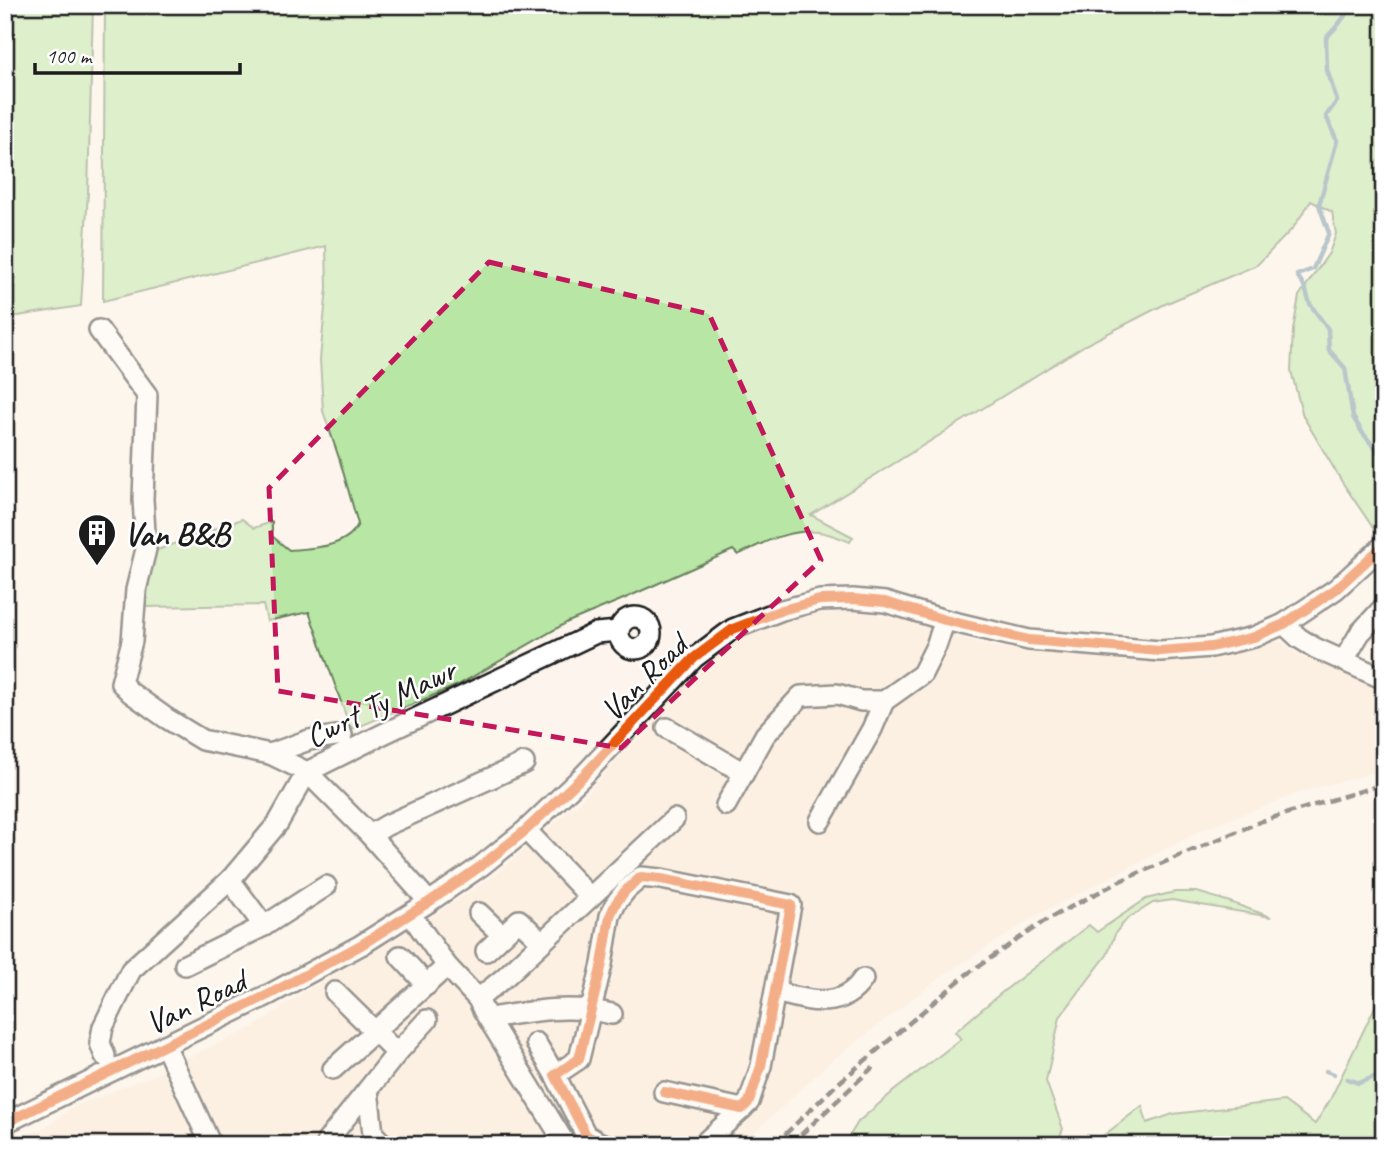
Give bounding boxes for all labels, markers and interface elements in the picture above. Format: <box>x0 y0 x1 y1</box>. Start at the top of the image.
scale bar <box>35 32 240 76</box>
text: 100 m <box>46 43 93 69</box>
building icon: Van B&B <box>76 512 118 567</box>
place label: Van B&B <box>124 513 232 555</box>
street label: Van Road <box>591 622 700 730</box>
street label: Cwrt Ty Mawr <box>298 647 465 757</box>
street label: Van Road <box>138 958 257 1044</box>

